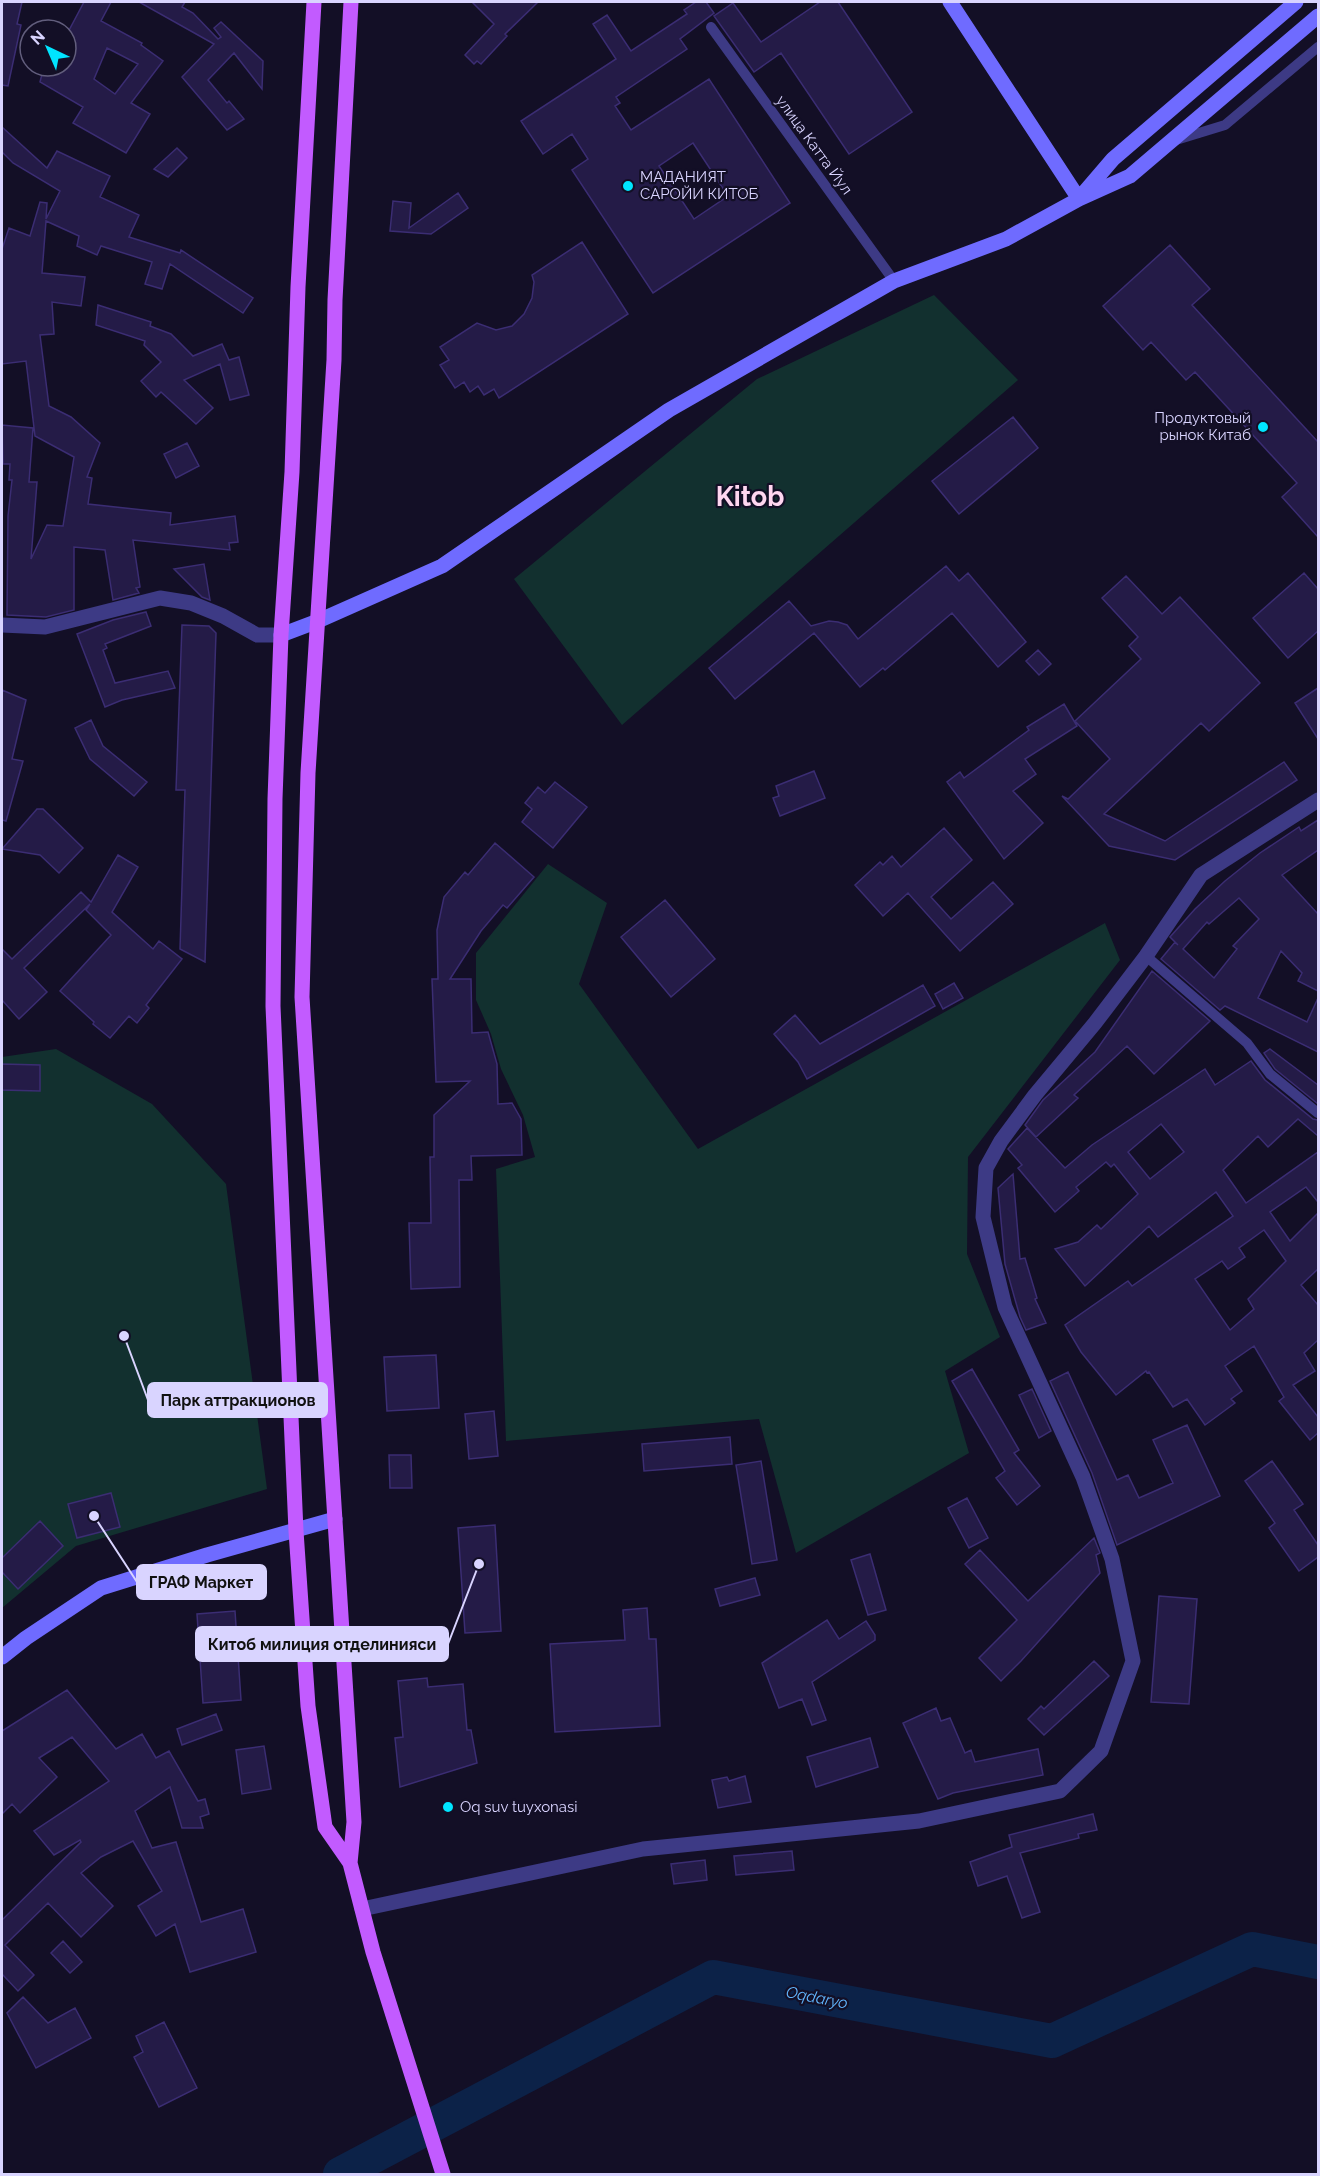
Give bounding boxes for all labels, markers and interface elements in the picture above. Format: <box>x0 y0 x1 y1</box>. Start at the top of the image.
north arrow <box>18 18 78 78</box>
text: N <box>27 26 49 49</box>
street label: улица Катта Йул <box>772 92 856 198</box>
place label: МАДАНИЯТ САРОЙИ КИТОБ <box>640 168 758 203</box>
marker: МАДАНИЯТ САРОЙИ КИТОБ <box>621 179 635 193</box>
place label: Продуктовый рынок Китаб <box>1154 409 1251 444</box>
marker: Продуктовый рынок Китаб <box>1256 420 1270 434</box>
district label: Kitob <box>716 481 784 512</box>
callout: Парк аттракционов <box>148 1383 327 1417</box>
text: Парк аттракционов <box>160 1391 316 1410</box>
callout: ГРАФ Маркет <box>137 1565 266 1599</box>
text: ГРАФ Маркет <box>149 1573 253 1592</box>
callout: Китоб милиция отделинияси <box>196 1627 448 1661</box>
text: Китоб милиция отделинияси <box>208 1635 436 1654</box>
place label: Oq suv tuyxonasi <box>460 1798 578 1816</box>
marker: Oq suv tuyxonasi <box>441 1800 455 1814</box>
water label: Oqdaryo <box>784 1982 849 2013</box>

